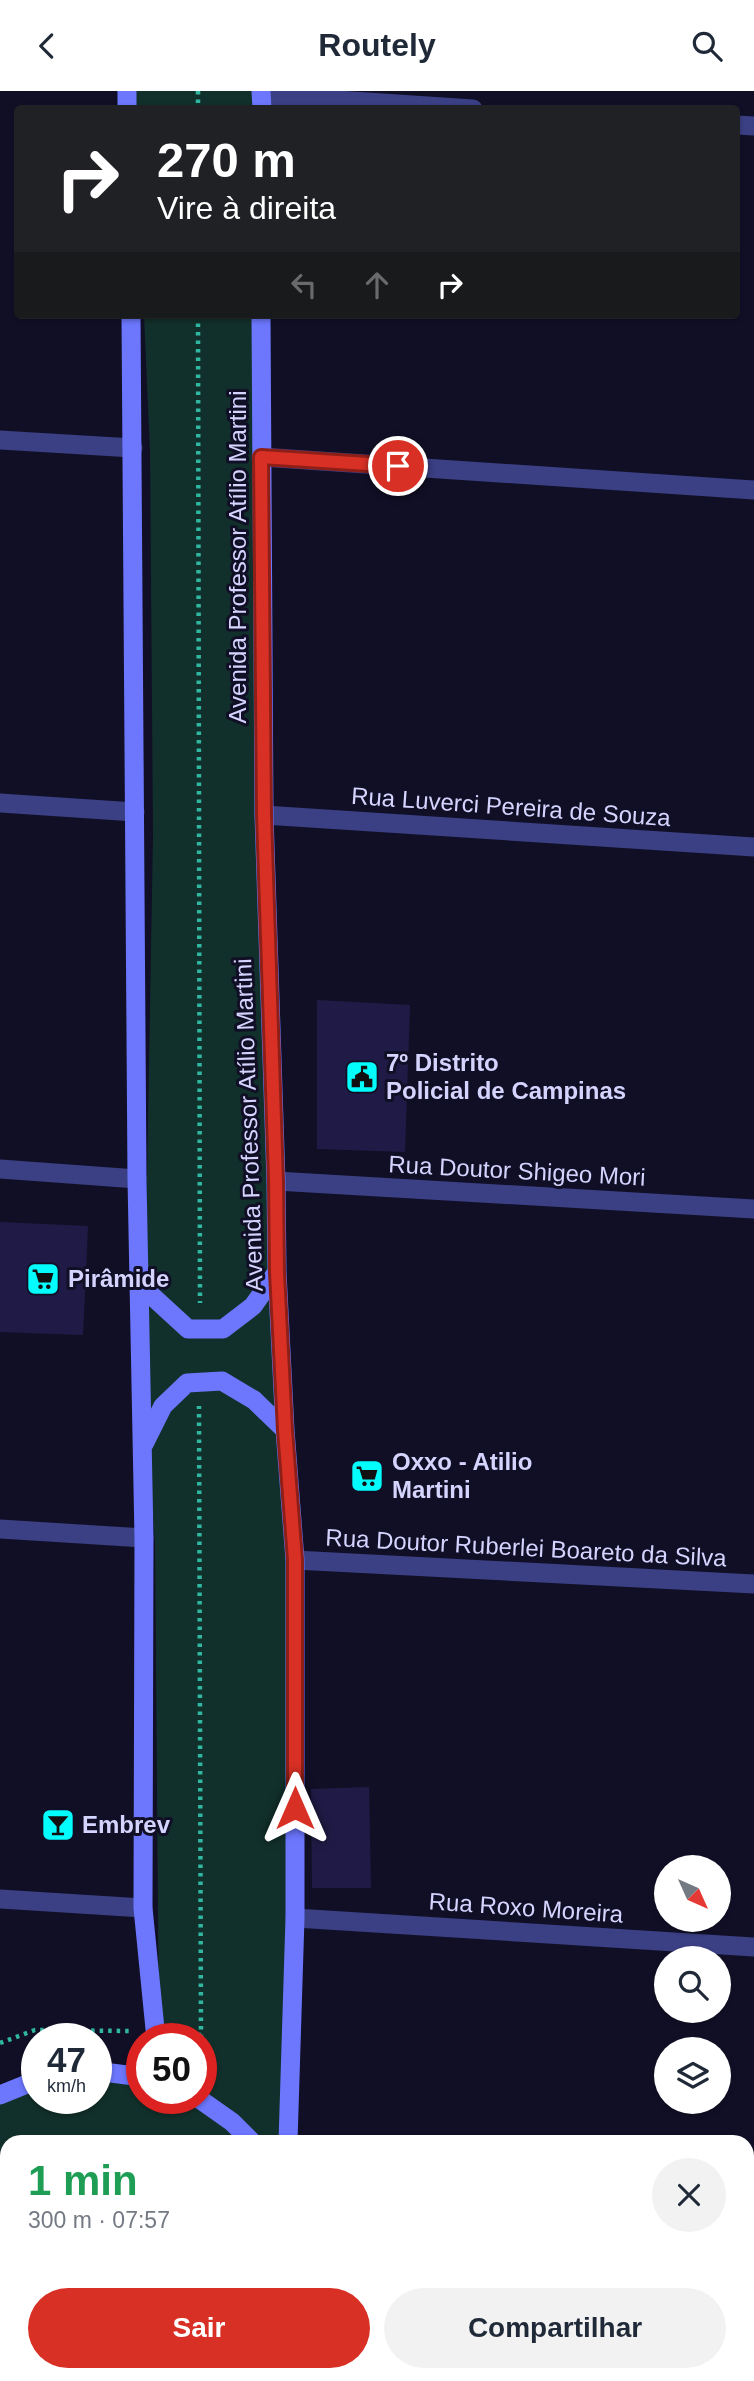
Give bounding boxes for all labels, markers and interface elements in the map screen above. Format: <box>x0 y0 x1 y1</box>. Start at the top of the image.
icon: back <box>28 27 66 65</box>
text: Routely <box>318 27 436 63</box>
icon: search <box>688 27 726 65</box>
icon: right <box>42 133 133 224</box>
text: 270 m <box>157 133 296 187</box>
text: Vire à direita <box>157 190 336 226</box>
icon: left <box>285 266 323 304</box>
icon: ahead <box>358 266 396 304</box>
icon: right <box>431 266 469 304</box>
street label: Avenida Professor Atílio Martini <box>224 390 251 724</box>
pin <box>368 436 428 496</box>
icon: arrive <box>379 447 417 485</box>
street label: Rua Luverci Pereira de Souza <box>350 782 672 831</box>
street label: Avenida Professor Atílio Martini <box>229 958 268 1292</box>
place label: 7º Distrito Policial de Campinas <box>386 1049 626 1104</box>
public building icon: 7º Distrito Policial de Campinas <box>343 1058 381 1096</box>
street label: Rua Doutor Shigeo Mori <box>388 1150 646 1191</box>
supermarket icon: Pirâmide <box>24 1260 62 1298</box>
place label: Pirâmide <box>68 1265 169 1292</box>
place label: Oxxo - Atilio Martini <box>392 1448 532 1503</box>
supermarket icon: Oxxo - Atilio Martini <box>348 1457 386 1495</box>
street label: Rua Doutor Ruberlei Boareto da Silva <box>325 1524 728 1572</box>
position arrow <box>258 1771 332 1845</box>
bar icon: Embrev <box>39 1806 77 1844</box>
place label: Embrev <box>82 1811 171 1838</box>
north arrow <box>654 1855 732 1932</box>
map controls <box>654 1855 731 2114</box>
street label: Rua Roxo Moreira <box>428 1887 625 1928</box>
button: search <box>654 1946 731 2023</box>
speed limit sign: 50 <box>126 2023 217 2114</box>
button: layers <box>654 2037 731 2114</box>
text: 47 <box>47 2040 86 2079</box>
text: km/h <box>47 2076 86 2096</box>
text: 1 min <box>28 2157 138 2204</box>
button: close <box>652 2158 726 2232</box>
text: 300 m · 07:57 <box>28 2207 170 2233</box>
button: Sair <box>28 2288 370 2368</box>
button: Compartilhar <box>384 2288 726 2368</box>

